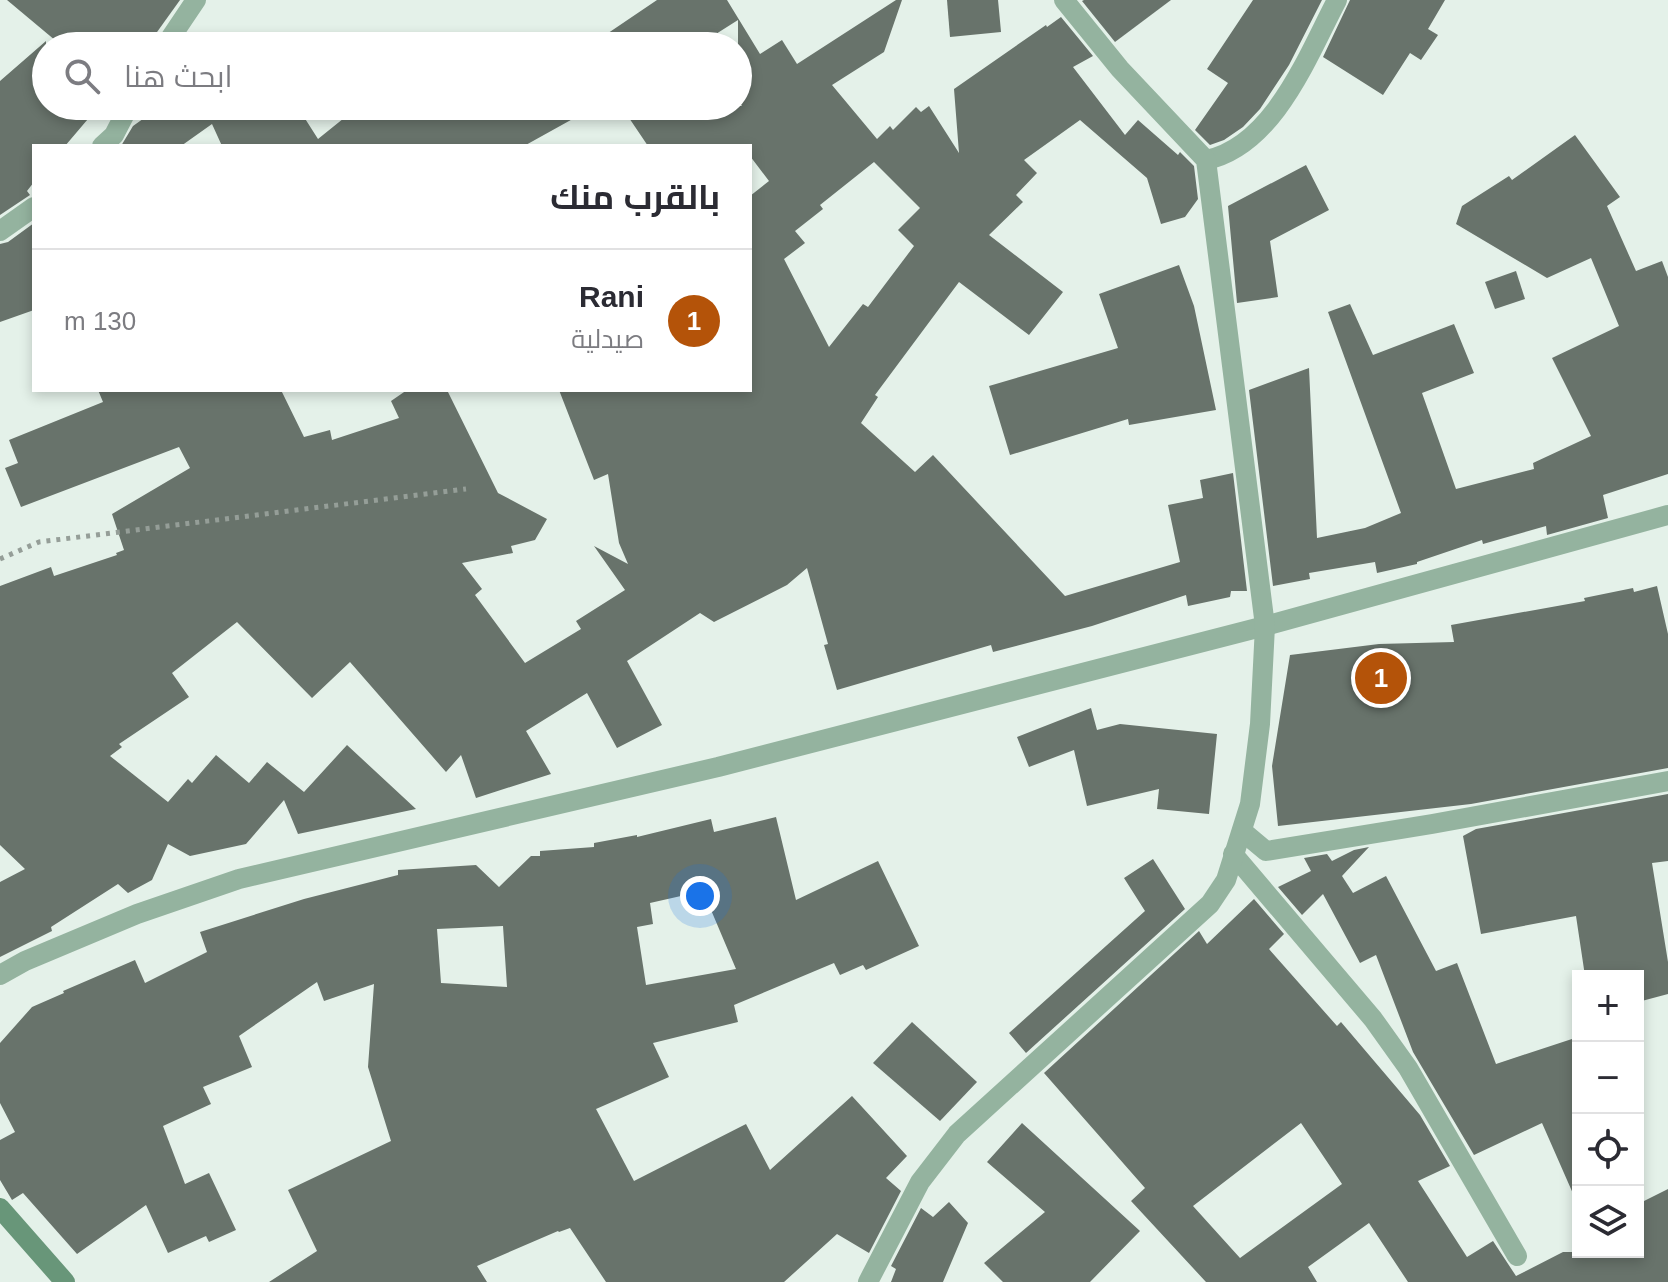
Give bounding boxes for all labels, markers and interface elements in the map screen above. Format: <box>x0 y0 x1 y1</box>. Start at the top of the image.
search box <box>32 32 752 120</box>
icon: search <box>60 54 104 98</box>
text: ابحث هنا <box>124 60 233 93</box>
text: بالقرب منك <box>550 178 720 216</box>
text: Rani <box>579 280 644 313</box>
text: 130 m <box>64 306 136 336</box>
text: 1 <box>687 306 701 336</box>
text: صيدلية <box>571 324 644 354</box>
pin: 1 <box>1355 648 1407 708</box>
your location <box>680 876 720 916</box>
map controls <box>1572 970 1644 1258</box>
button: + <box>1572 970 1644 1042</box>
button: − <box>1572 1042 1644 1114</box>
button: locate <box>1572 1114 1644 1186</box>
button: layers <box>1572 1186 1644 1258</box>

